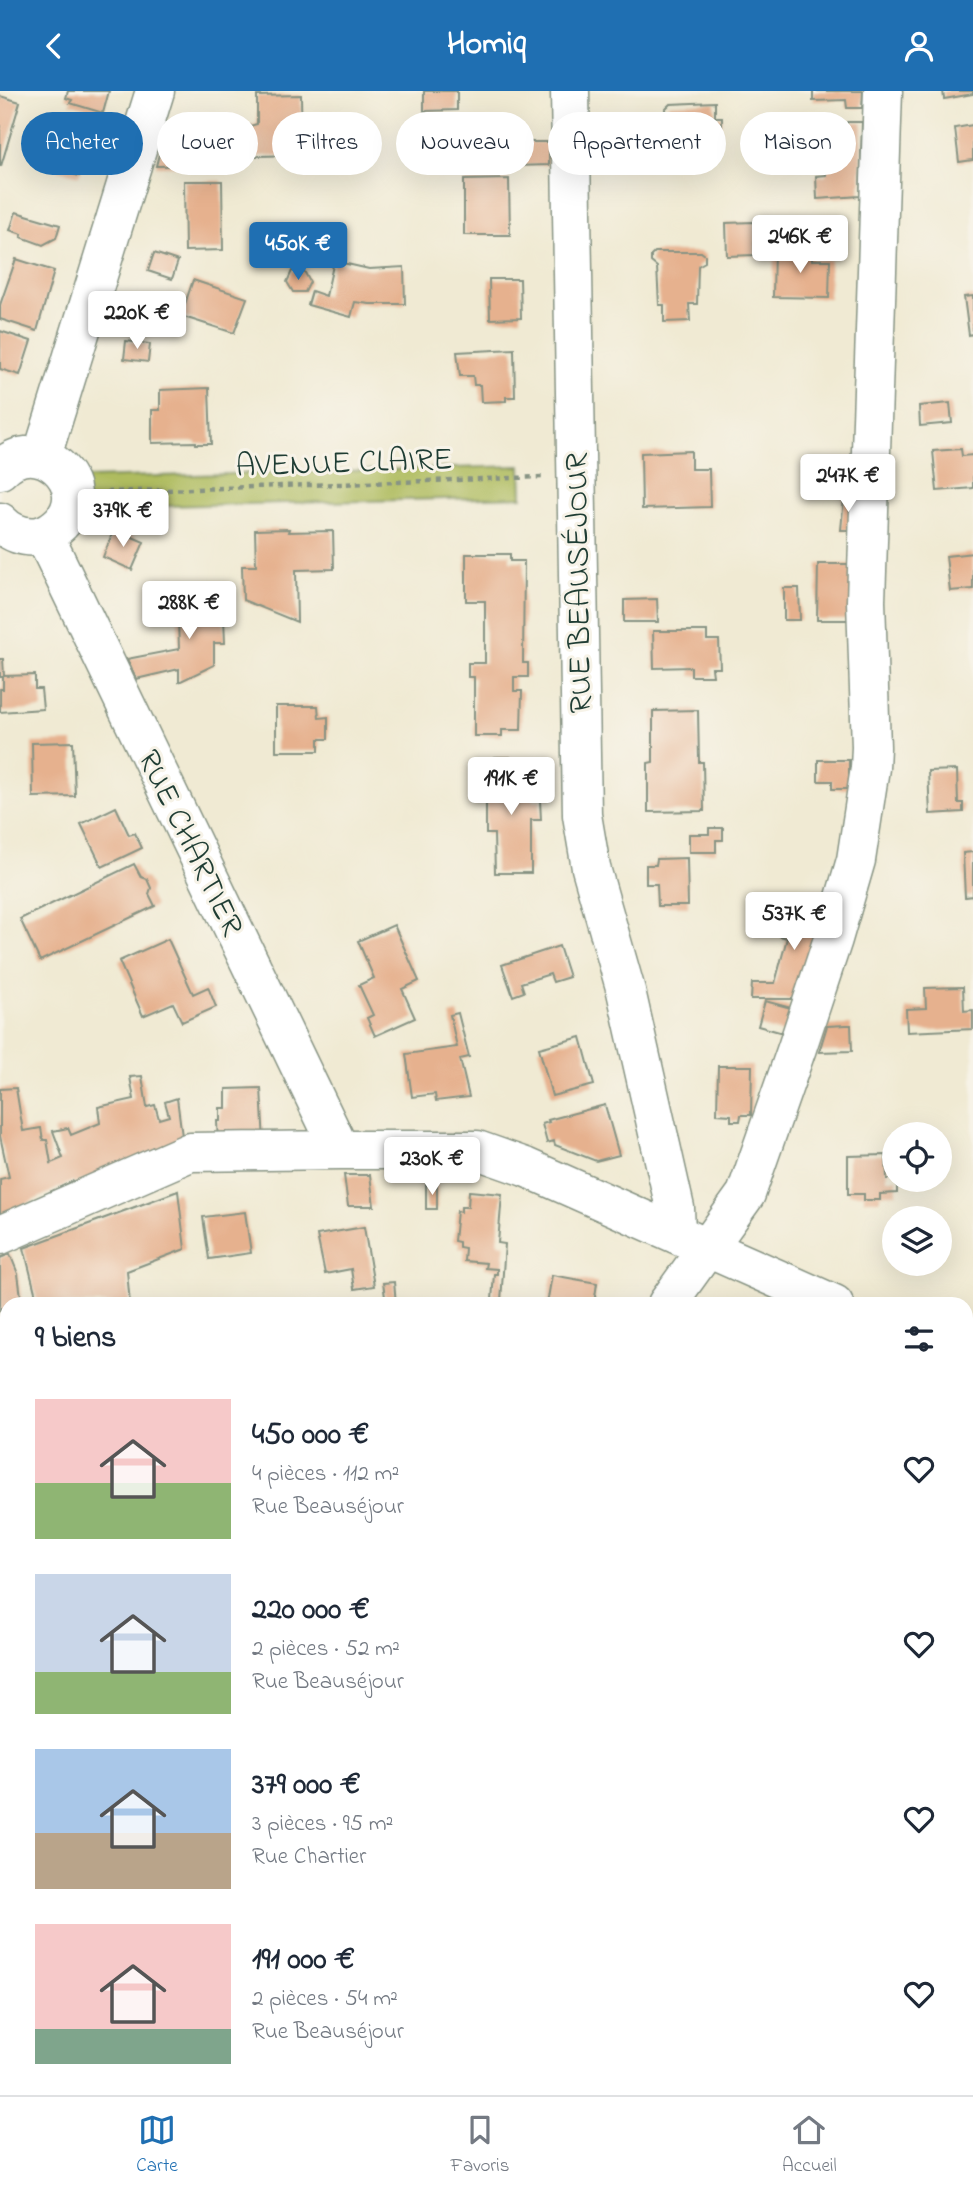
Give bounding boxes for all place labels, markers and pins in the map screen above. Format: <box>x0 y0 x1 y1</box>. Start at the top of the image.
pin: 246K € <box>743 215 857 275</box>
pin: 450K € <box>241 223 355 282</box>
pin: 220K € <box>80 292 194 351</box>
pin: 247K € <box>791 455 905 514</box>
pin: 379K € <box>66 489 180 549</box>
pin: 288K € <box>132 581 246 641</box>
pin: 191K € <box>454 757 568 817</box>
pin: 537K € <box>737 893 851 952</box>
pin: 230K € <box>375 1137 489 1197</box>

